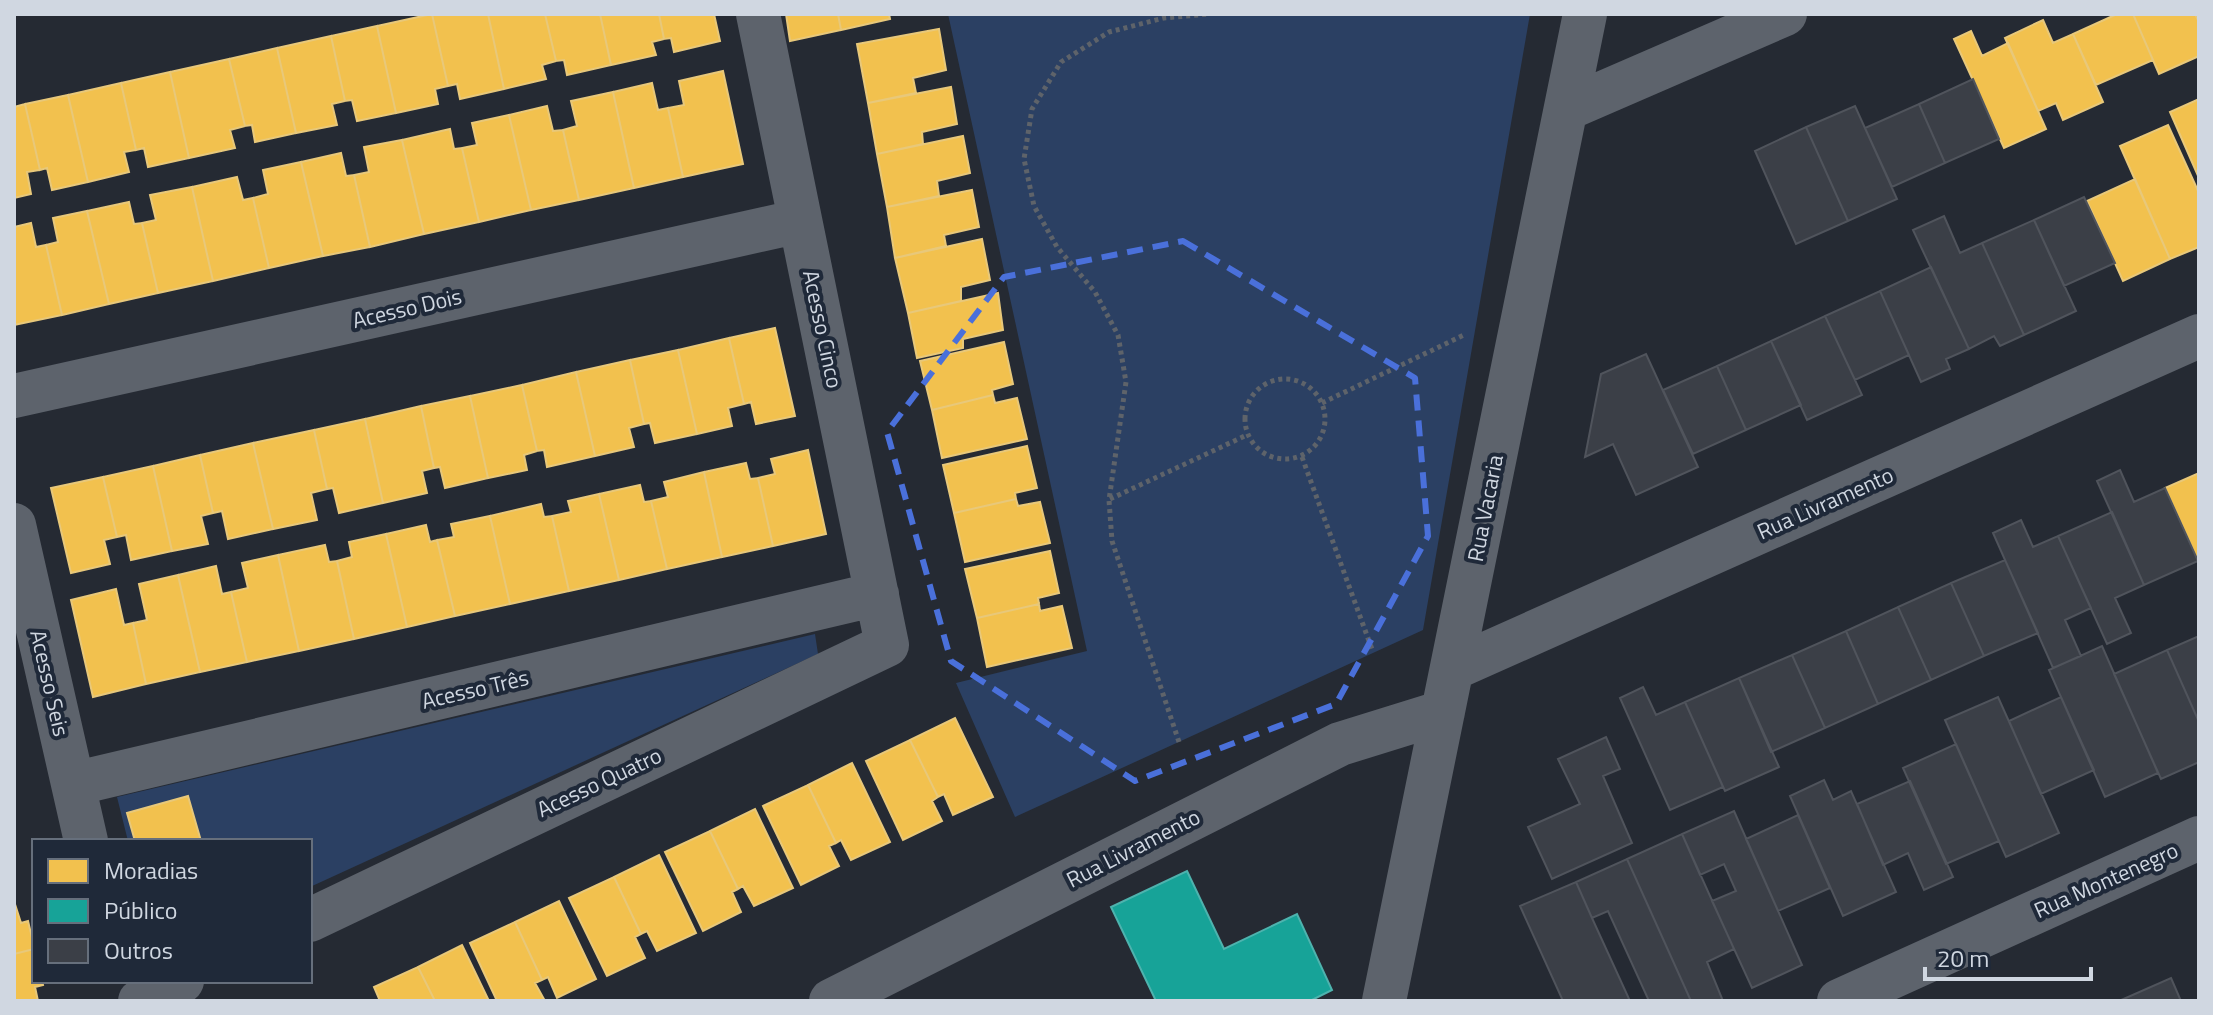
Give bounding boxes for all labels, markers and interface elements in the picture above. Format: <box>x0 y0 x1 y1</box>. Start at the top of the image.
street label: Acesso Cinco <box>794 267 852 391</box>
street label: Acesso Dois <box>349 279 465 337</box>
street label: Rua Vacaria <box>1458 452 1512 564</box>
street label: Rua Livramento <box>1751 458 1899 548</box>
street label: Acesso Seis <box>21 626 79 740</box>
street label: Acesso Três <box>418 660 532 718</box>
street label: Acesso Quatro <box>531 738 667 826</box>
street label: Rua Livramento <box>1060 800 1206 896</box>
street label: Rua Montenegro <box>2028 833 2184 927</box>
legend <box>32 839 312 983</box>
text: Moradias <box>104 852 198 888</box>
text: Público <box>104 892 177 928</box>
scale bar <box>1925 931 2091 981</box>
text: Outros <box>104 932 173 968</box>
text: 20 m <box>1937 940 1989 976</box>

